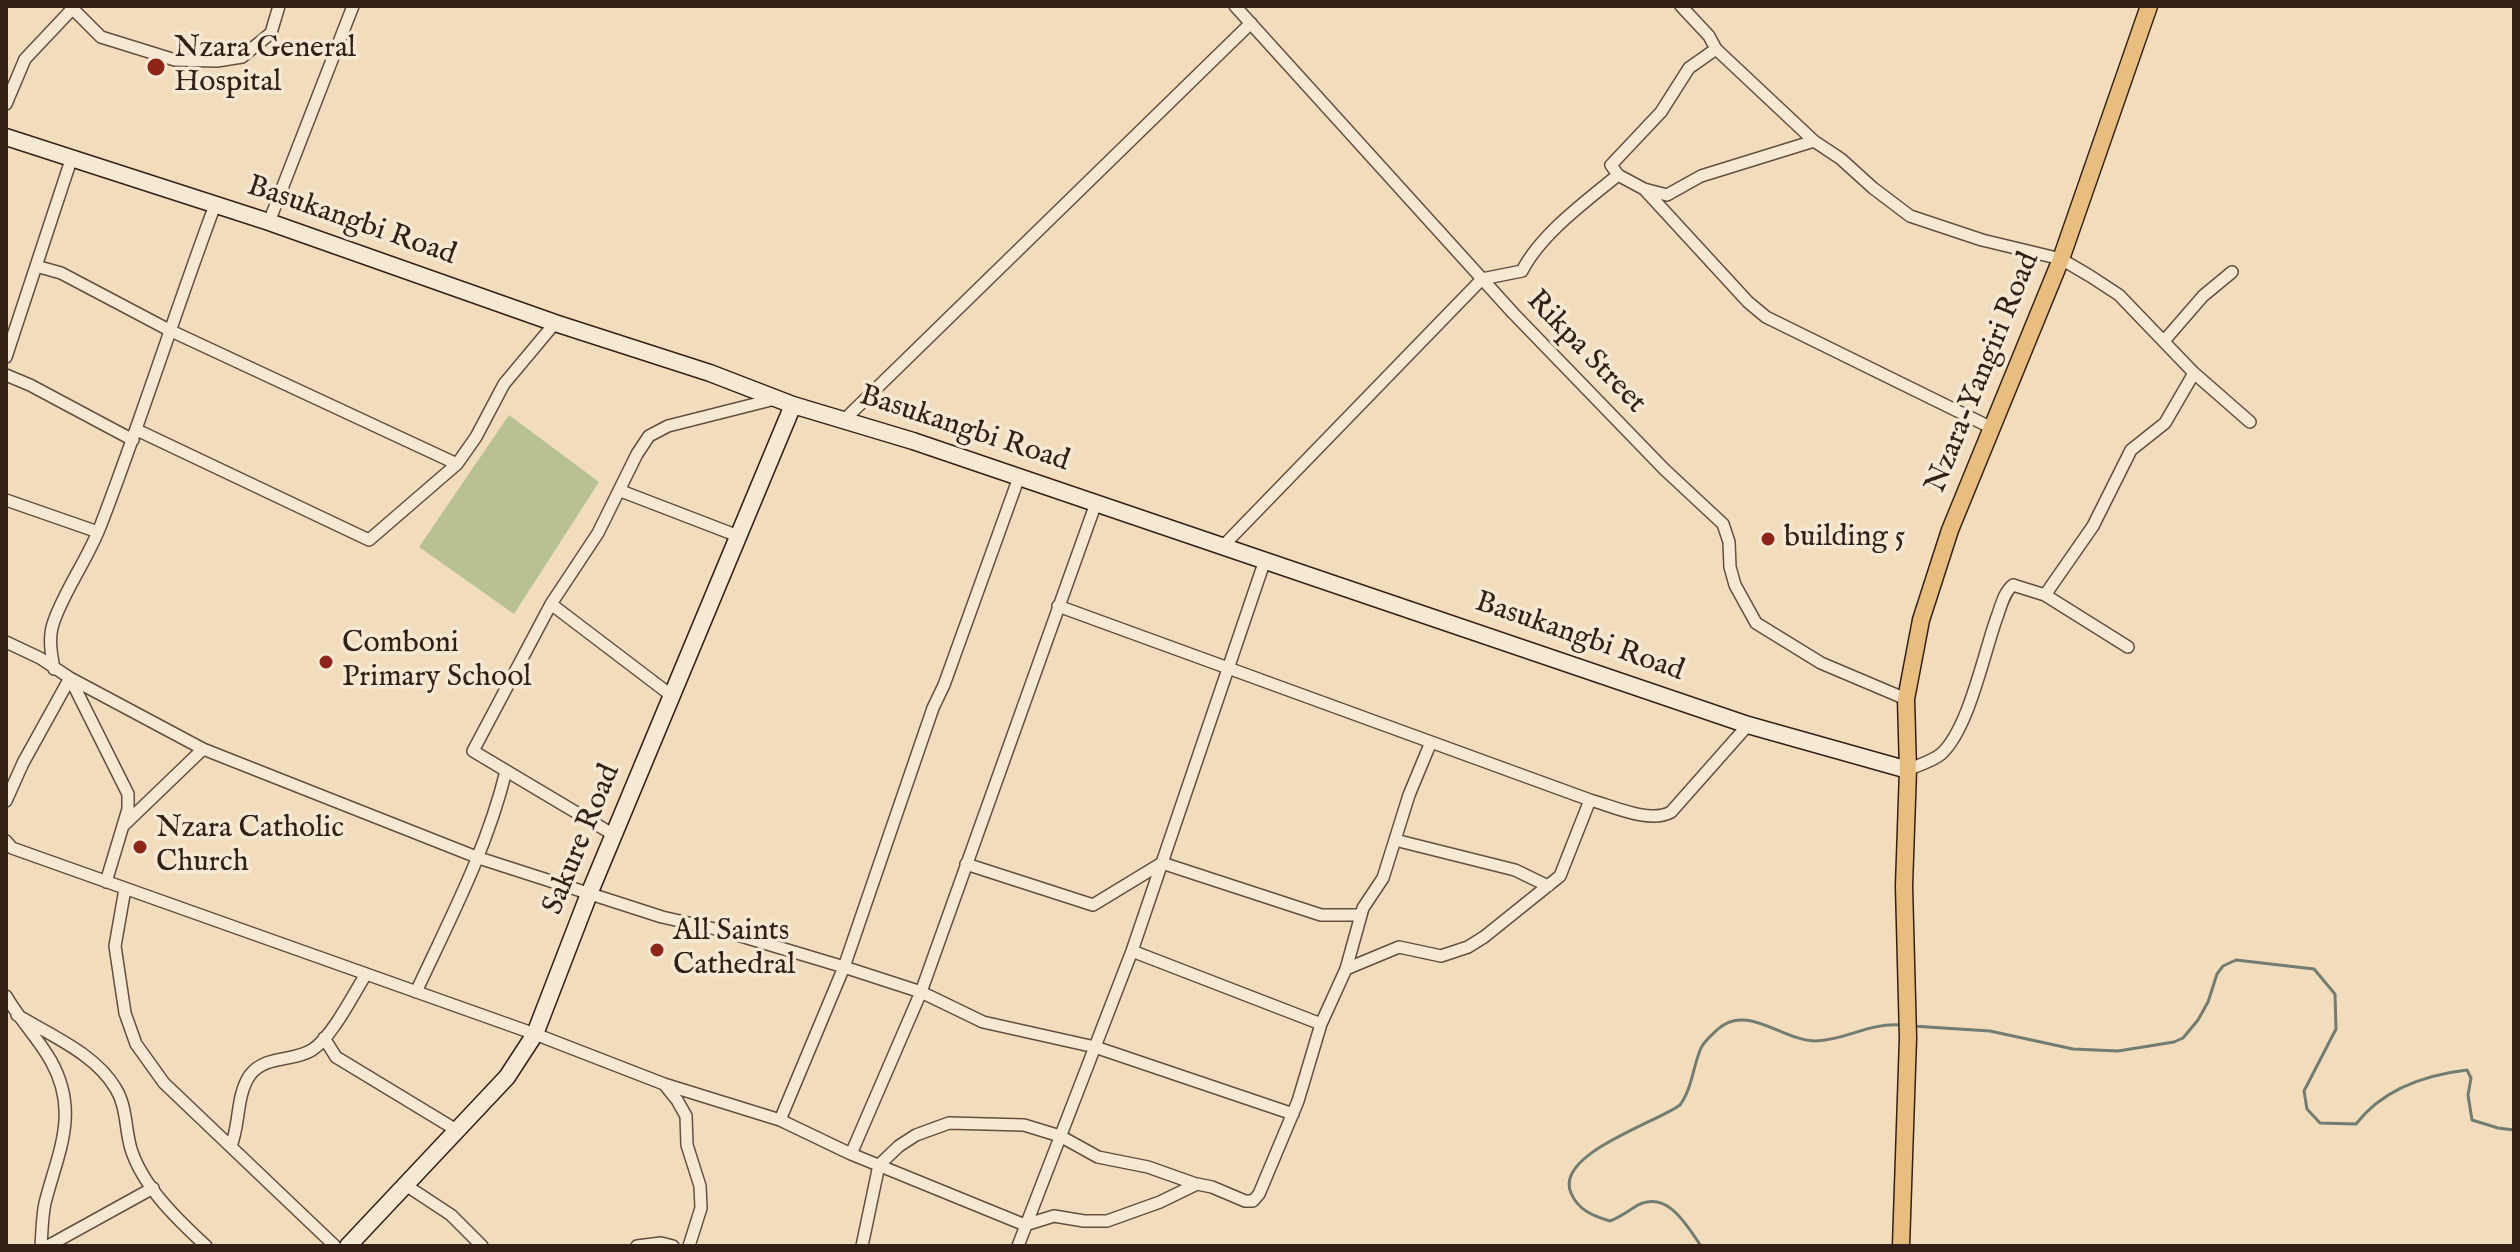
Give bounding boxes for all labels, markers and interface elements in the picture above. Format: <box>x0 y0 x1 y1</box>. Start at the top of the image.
place label: Nzara General Hospital <box>174 32 356 102</box>
marker: Nzara General Hospital <box>145 56 167 78</box>
street label: Basukangbi Road <box>242 169 460 275</box>
street label: Nzara-Yangiri Road <box>1919 248 2049 498</box>
street label: Rikpa Street <box>1518 284 1652 422</box>
street label: Basukangbi Road <box>855 379 1073 481</box>
place label: building 5 <box>1784 521 1905 557</box>
marker: building 5 <box>1759 530 1777 548</box>
street label: Basukangbi Road <box>1470 585 1688 691</box>
place label: Comboni Primary School <box>342 627 531 698</box>
marker: Comboni Primary School <box>317 653 335 671</box>
street label: Sakure Road <box>537 760 629 920</box>
place label: Nzara Catholic Church <box>156 812 344 882</box>
marker: Nzara Catholic Church <box>131 838 149 856</box>
place label: All Saints Cathedral <box>673 915 796 986</box>
marker: All Saints Cathedral <box>648 941 666 959</box>

